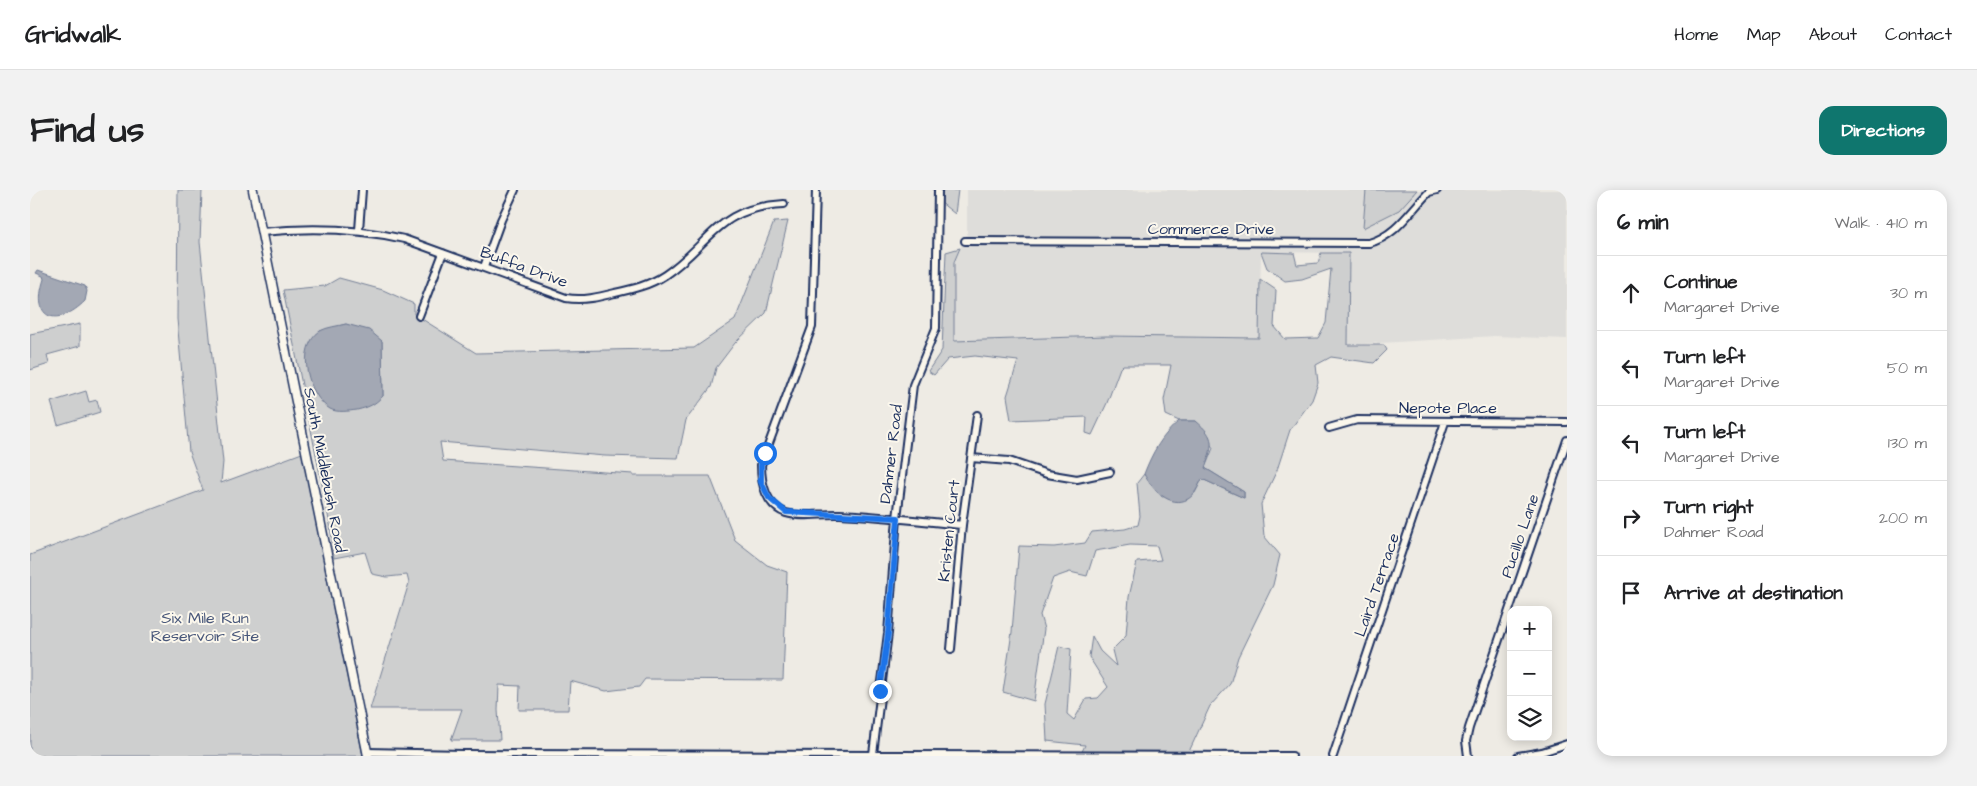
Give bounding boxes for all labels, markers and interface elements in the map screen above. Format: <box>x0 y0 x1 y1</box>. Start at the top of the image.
text: Gridwalk <box>25 18 121 52</box>
text: Home <box>1674 22 1719 47</box>
text: Map <box>1747 22 1781 47</box>
text: About <box>1809 22 1857 47</box>
text: Contact <box>1885 22 1952 47</box>
text: Find us <box>30 106 144 155</box>
button: Directions <box>1819 106 1947 155</box>
text: 6 min <box>1617 208 1669 237</box>
text: Walk · 410 m <box>1835 212 1927 234</box>
street label: Commerce Drive <box>1148 218 1275 240</box>
street label: Buffa Drive <box>477 241 571 293</box>
text: Continue <box>1664 269 1738 296</box>
icon: ahead <box>1617 279 1645 307</box>
text: 30 m <box>1890 282 1927 304</box>
text: Margaret Drive <box>1664 296 1780 318</box>
text: Turn left <box>1664 344 1745 371</box>
icon: left <box>1617 354 1645 382</box>
text: 50 m <box>1887 357 1927 379</box>
text: Margaret Drive <box>1664 371 1780 393</box>
street label: South Middlebush Road <box>298 386 352 554</box>
street label: Nepote Place <box>1399 397 1497 419</box>
street label: Dahmer Road <box>874 403 908 505</box>
text: Turn left <box>1664 419 1745 446</box>
icon: left <box>1617 429 1645 457</box>
text: 130 m <box>1888 432 1927 454</box>
route start <box>754 442 777 465</box>
text: Margaret Drive <box>1664 446 1780 468</box>
street label: Kristen Court <box>933 478 965 583</box>
street label: Pucillo Lane <box>1495 491 1545 581</box>
text: Turn right <box>1664 494 1753 521</box>
icon: right <box>1617 504 1645 532</box>
text: 200 m <box>1879 507 1927 529</box>
text: Dahmer Road <box>1664 521 1764 543</box>
street label: Laird Terrace <box>1349 530 1405 640</box>
icon: arrive <box>1617 579 1645 607</box>
text: Arrive at destination <box>1664 580 1843 607</box>
map controls <box>1507 606 1552 741</box>
button: + <box>1507 606 1552 651</box>
park label: Six Mile Run Reservoir Site <box>151 607 260 647</box>
button: − <box>1507 651 1552 696</box>
route end <box>869 680 892 703</box>
button: layers <box>1507 696 1552 741</box>

